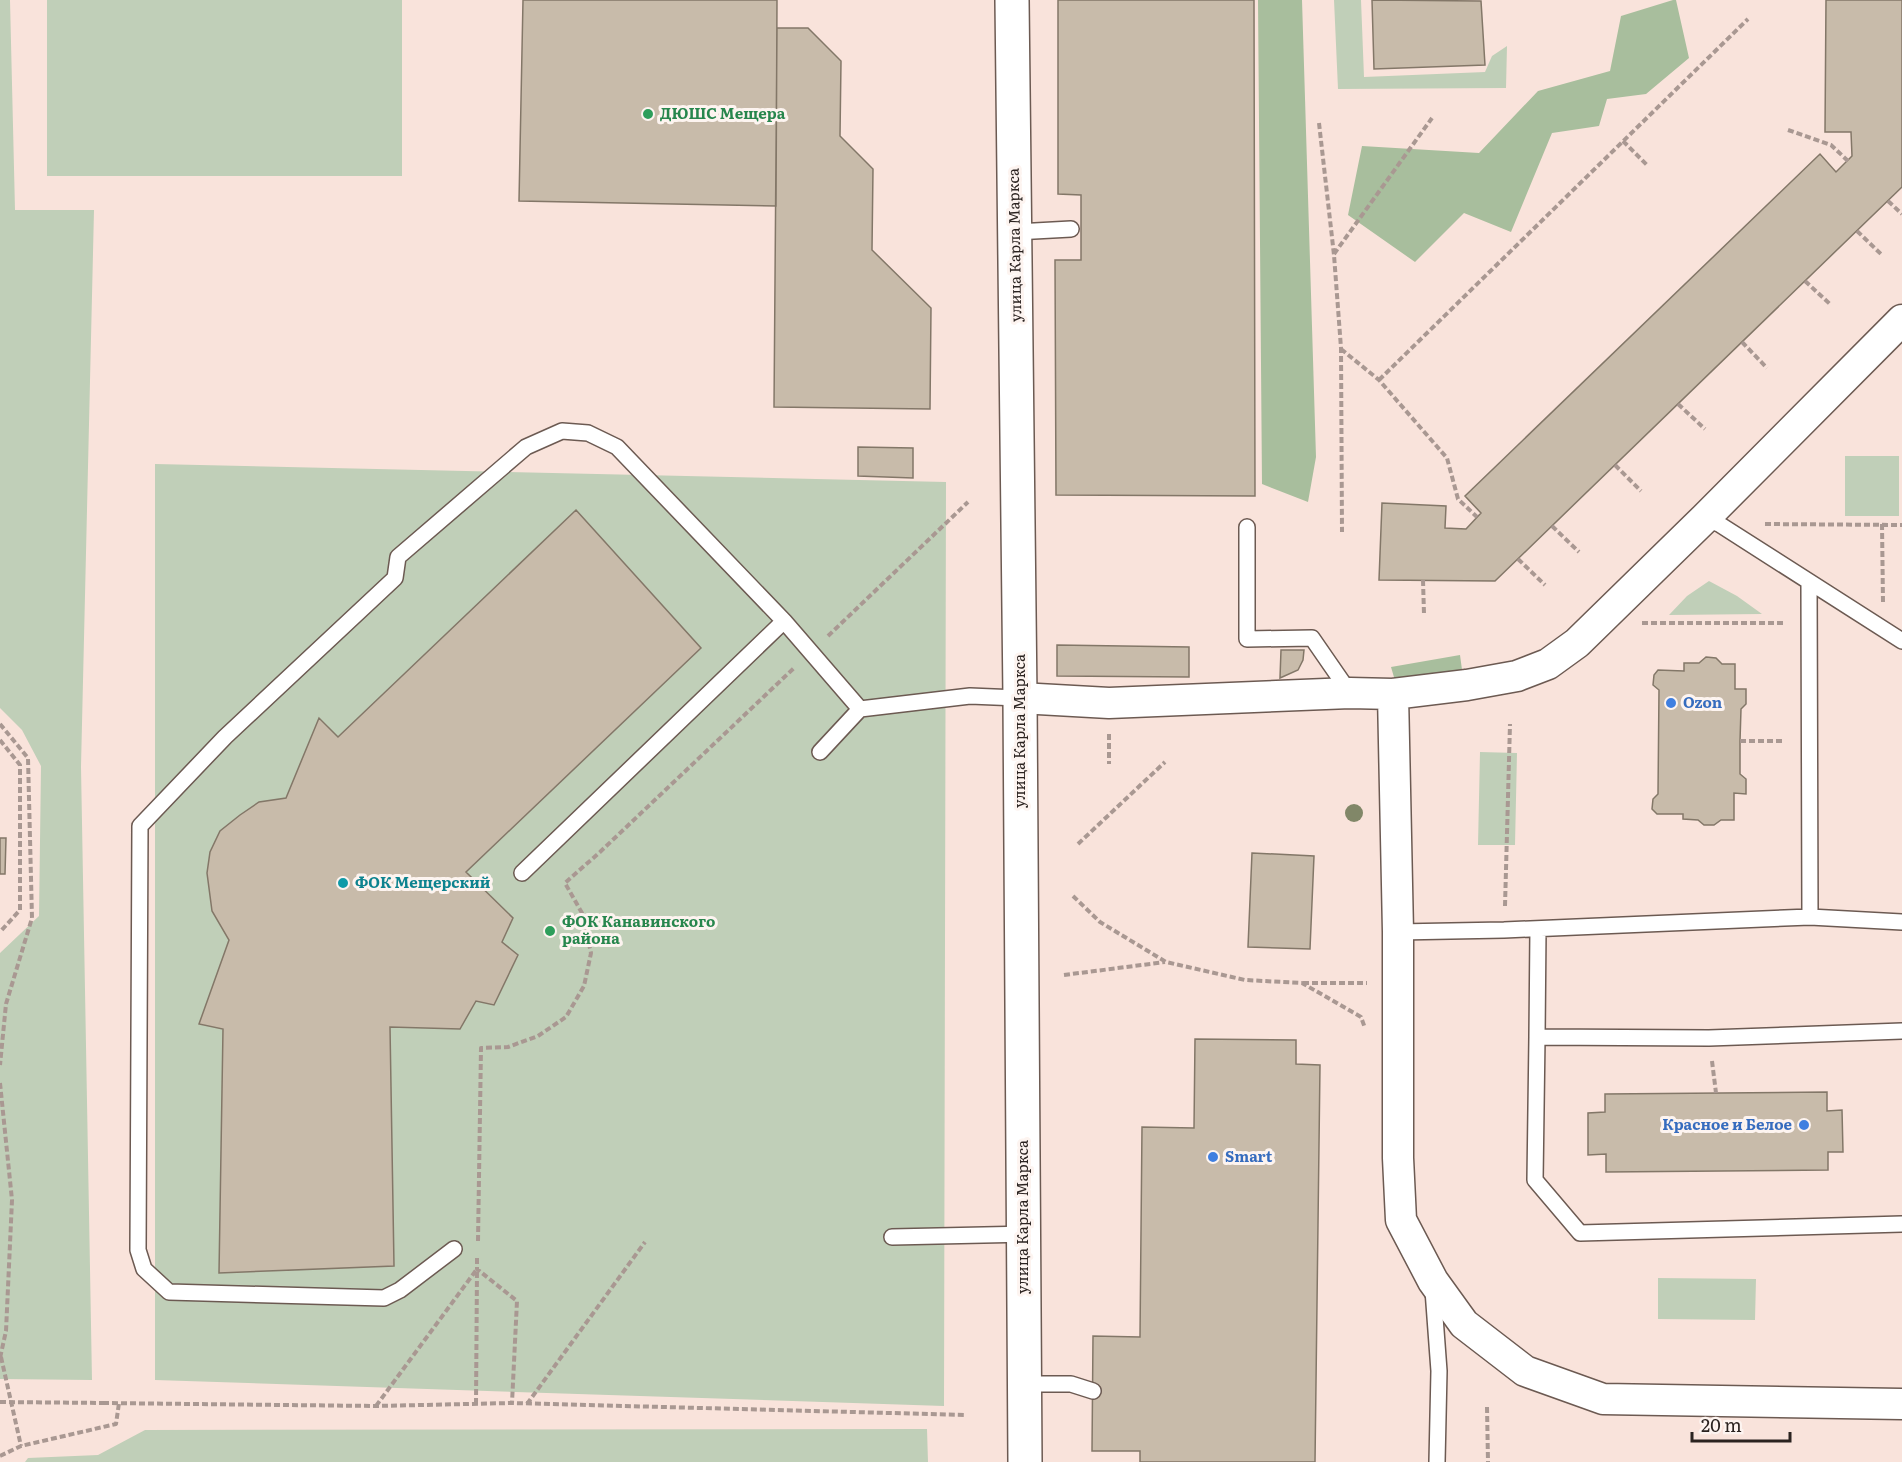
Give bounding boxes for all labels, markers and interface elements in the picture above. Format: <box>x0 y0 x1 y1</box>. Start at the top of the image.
place label: ДЮШС Мещера <box>660 101 786 124</box>
marker: ДЮШС Мещера <box>641 107 655 121</box>
street label: улица Карла Маркса <box>1001 167 1026 322</box>
street label: улица Карла Маркса <box>1007 653 1030 808</box>
place label: Ozon <box>1683 690 1723 713</box>
marker: Ozon <box>1664 696 1678 710</box>
place label: ФОК Мещерский <box>355 870 491 893</box>
marker: ФОК Мещерский <box>336 876 350 890</box>
place label: ФОК Канавинского района <box>562 909 715 949</box>
marker: ФОК Канавинского района <box>543 924 557 938</box>
place label: Красное и Белое <box>1662 1112 1793 1135</box>
marker: Красное и Белое <box>1797 1118 1811 1132</box>
street label: улица Карла Маркса <box>1010 1139 1033 1294</box>
place label: Smart <box>1225 1144 1273 1167</box>
marker: Smart <box>1206 1150 1220 1164</box>
scale bar <box>1692 1405 1790 1443</box>
text: 20 m <box>1701 1411 1742 1438</box>

